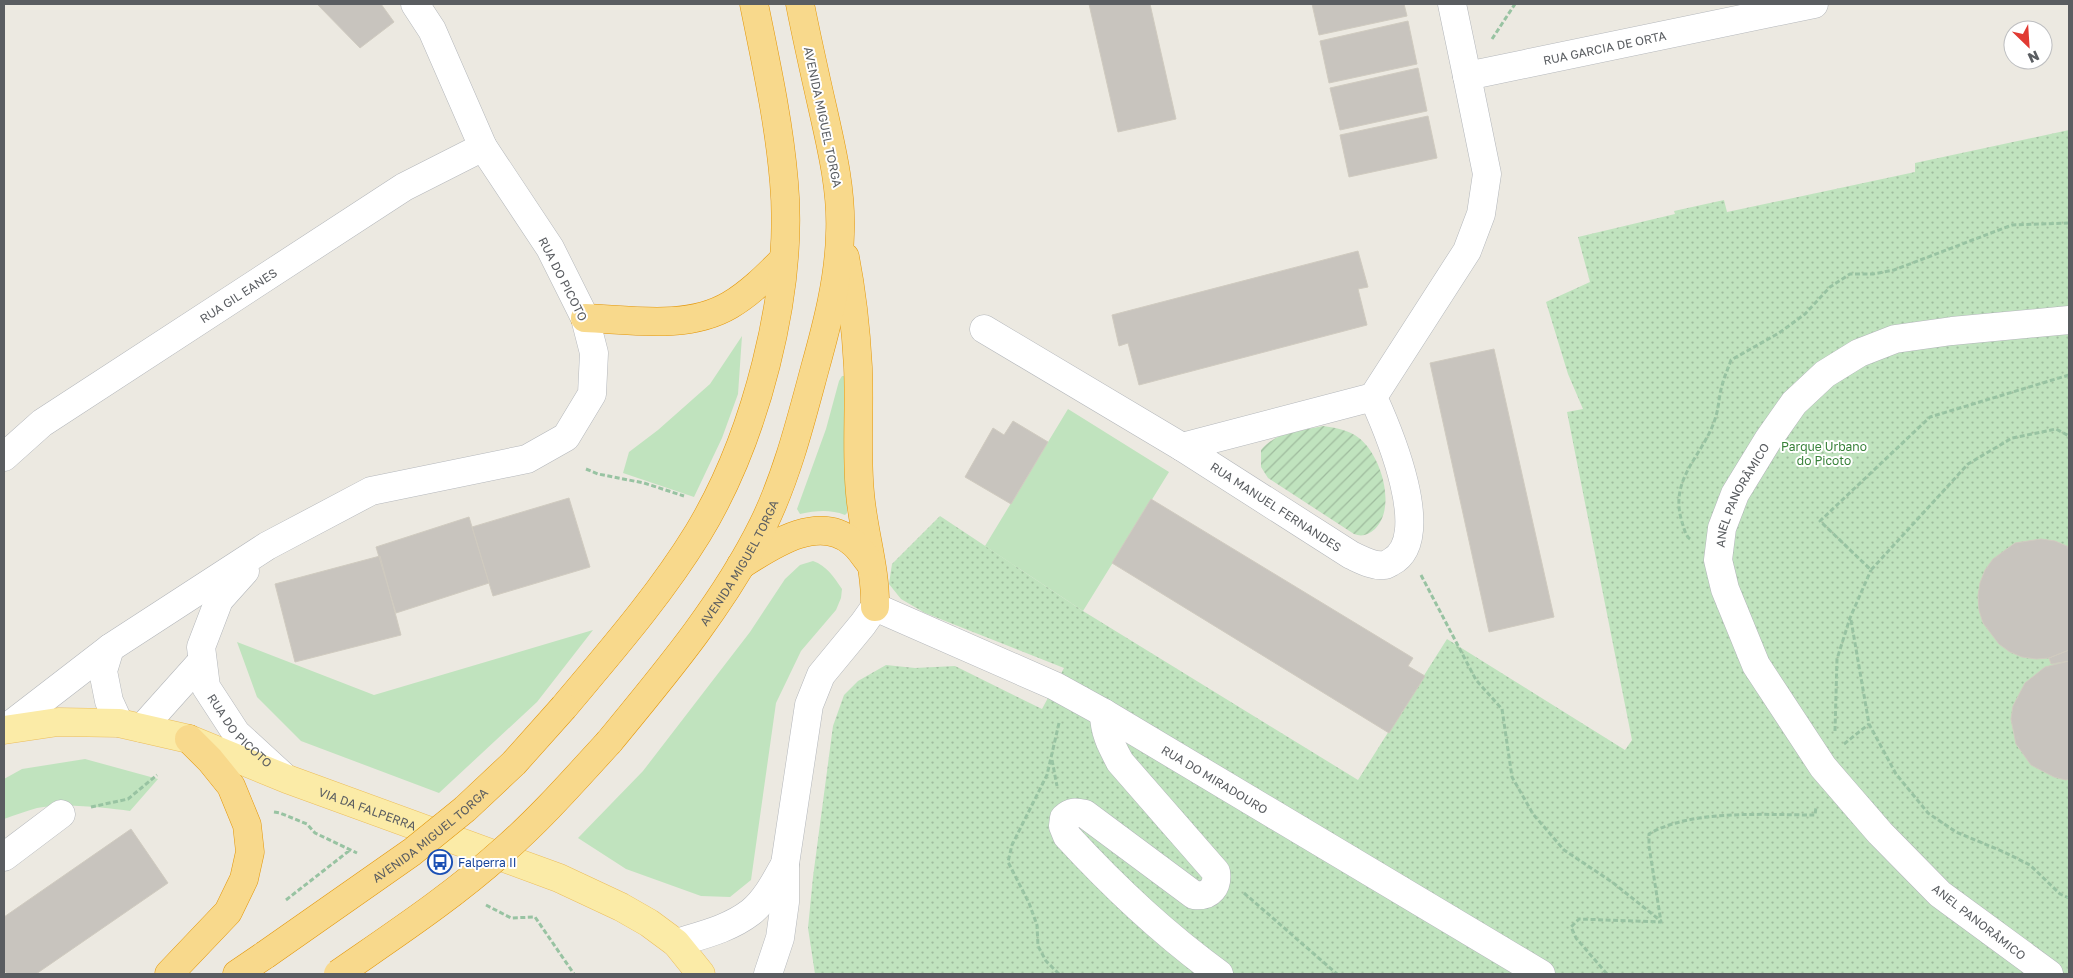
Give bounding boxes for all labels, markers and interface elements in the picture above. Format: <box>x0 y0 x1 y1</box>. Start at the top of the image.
north arrow <box>2003 20 2053 70</box>
street label: RUA GARCIA DE ORTA <box>1542 27 1667 68</box>
street label: AVENIDA MIGUEL TORGA <box>801 45 845 189</box>
text: N <box>2025 47 2042 67</box>
street label: RUA DO PICOTO <box>535 234 591 324</box>
street label: RUA GIL EANES <box>197 264 280 326</box>
park label: Parque Urbano do Picoto <box>1781 439 1867 468</box>
street label: ANEL PANORÂMICO <box>1712 440 1772 548</box>
street label: RUA MANUEL FERNANDES <box>1208 459 1345 555</box>
street label: AVENIDA MIGUEL TORGA <box>696 497 781 629</box>
street label: RUA DO PICOTO <box>205 691 276 770</box>
street label: RUA DO MIRADOURO <box>1159 742 1271 817</box>
street label: VIA DA FALPERRA <box>317 784 419 833</box>
street label: AVENIDA MIGUEL TORGA <box>369 784 491 885</box>
bus stop icon: Falperra II <box>427 849 453 875</box>
place label: Falperra II <box>458 855 516 870</box>
street label: ANEL PANORÂMICO <box>1929 881 2029 963</box>

